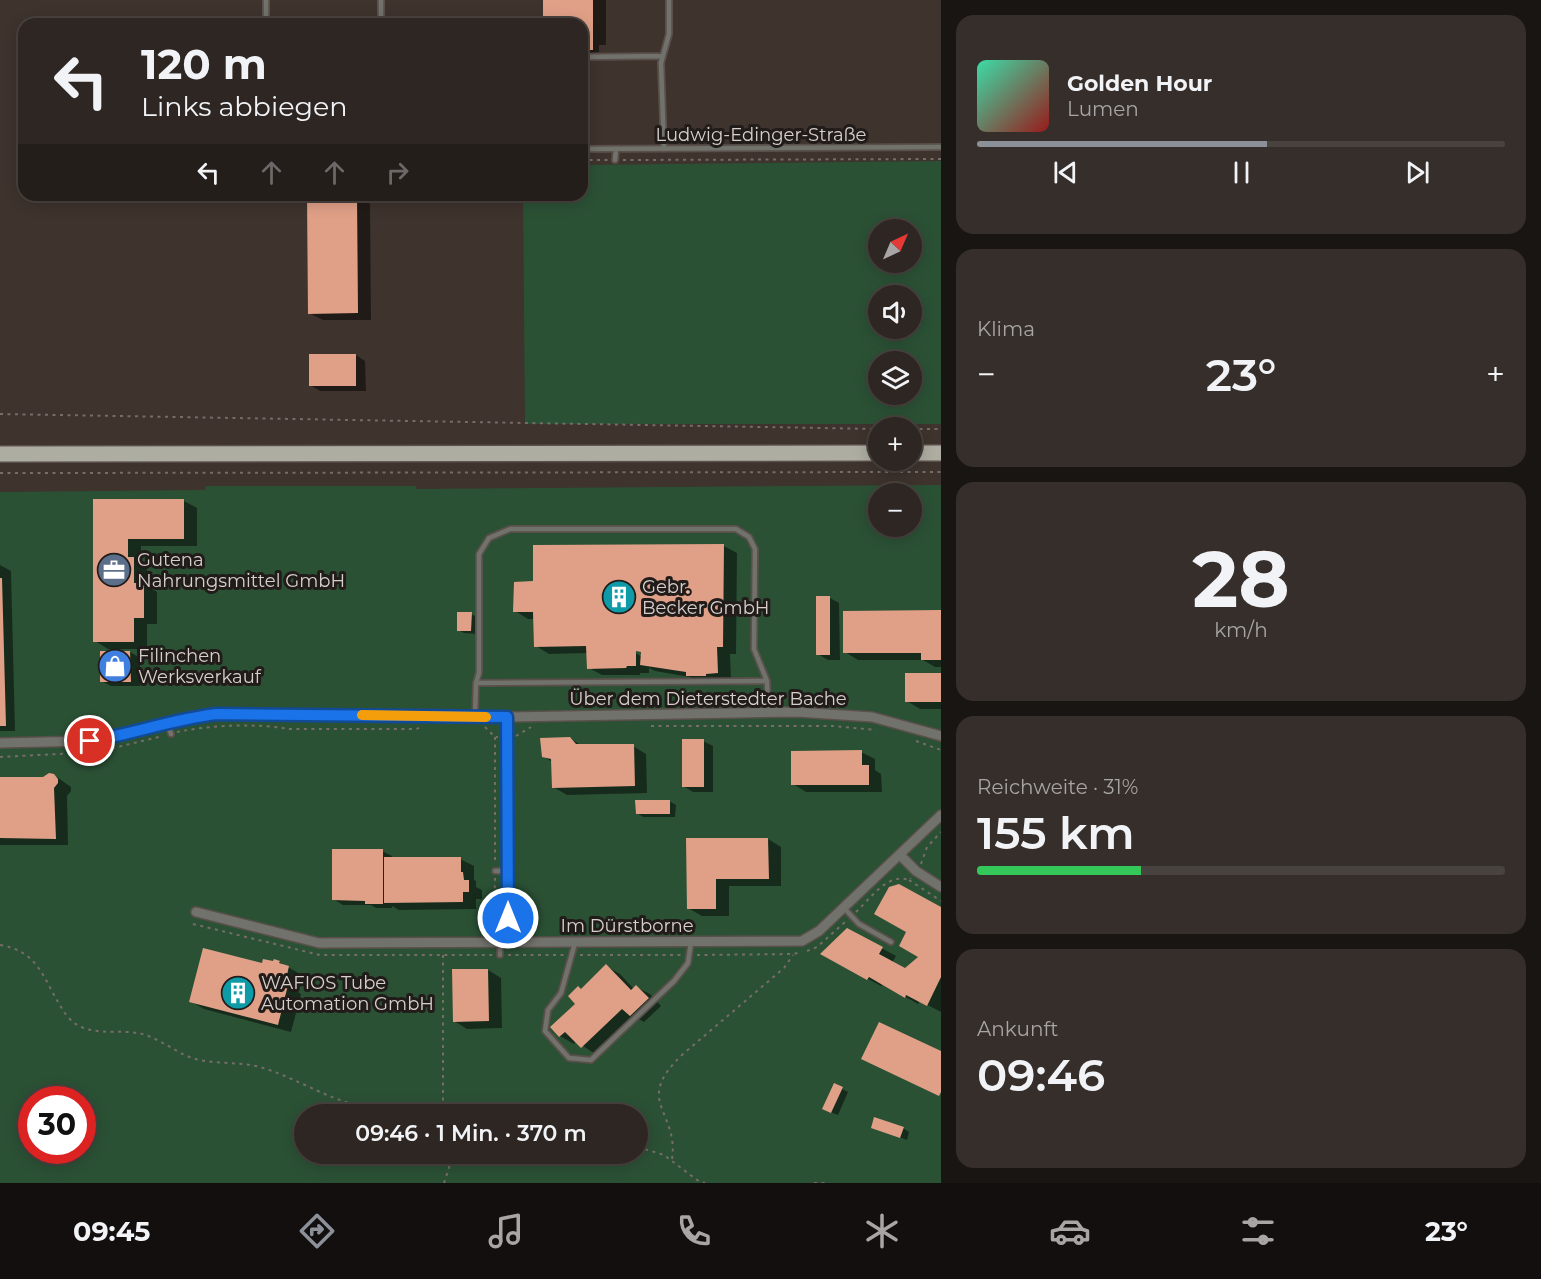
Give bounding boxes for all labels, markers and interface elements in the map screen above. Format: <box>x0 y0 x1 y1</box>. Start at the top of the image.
text: 120 m <box>141 38 267 90</box>
icon: left <box>42 42 120 120</box>
text: Golden Hour <box>1067 70 1212 97</box>
text: Links abbiegen <box>141 90 348 123</box>
text: Lumen <box>1067 97 1139 121</box>
street label: Ludwig-Edinger-Straße <box>656 124 867 146</box>
icon: left <box>192 156 225 189</box>
icon: ahead <box>255 156 288 189</box>
icon: ahead <box>318 156 351 189</box>
icon: right <box>381 156 414 189</box>
icon: previous <box>1049 156 1082 189</box>
icon: pause <box>1225 156 1258 189</box>
icon: next <box>1401 156 1434 189</box>
north arrow <box>868 219 922 273</box>
map controls <box>868 219 922 537</box>
button: sound <box>868 285 922 339</box>
text: Klima <box>977 317 1035 341</box>
text: 23° <box>1206 347 1276 402</box>
button: layers <box>868 351 922 405</box>
text: − <box>977 354 996 394</box>
text: + <box>1486 354 1505 394</box>
button: + <box>868 417 922 471</box>
button: − <box>868 483 922 537</box>
text: 28 <box>1192 531 1290 627</box>
place label: Gutena Nahrungsmittel GmbH <box>137 549 345 592</box>
office icon: Gutena Nahrungsmittel GmbH <box>96 552 132 588</box>
place label: Gebr. Becker GmbH <box>642 576 769 619</box>
building icon: Gebr. Becker GmbH <box>601 579 637 615</box>
text: km/h <box>1214 618 1268 642</box>
place label: Filinchen Werksverkauf <box>138 645 262 688</box>
shop icon: Filinchen Werksverkauf <box>97 648 133 684</box>
street label: Über dem Dieterstedter Bache <box>569 688 847 710</box>
pin <box>64 715 115 766</box>
icon: arrive <box>73 724 106 757</box>
text: Reichweite · 31% <box>977 775 1138 799</box>
text: 155 km <box>977 805 1135 860</box>
position arrow <box>476 886 540 950</box>
street label: Im Dürstborne <box>560 915 694 937</box>
place label: WAFIOS Tube Automation GmbH <box>261 972 434 1015</box>
building icon: WAFIOS Tube Automation GmbH <box>220 975 256 1011</box>
text: Ankunft <box>977 1017 1058 1041</box>
text: 09:46 <box>977 1047 1105 1102</box>
speed limit sign: 30 <box>18 1086 96 1164</box>
text: 09:46 · 1 Min. · 370 m <box>355 1120 587 1147</box>
icon: directions <box>296 1210 338 1252</box>
icon: music <box>485 1210 527 1252</box>
icon: phone <box>673 1210 715 1252</box>
icon: climate <box>861 1210 903 1252</box>
icon: car <box>1049 1210 1091 1252</box>
icon: filters <box>1237 1210 1279 1252</box>
text: 09:45 <box>73 1215 150 1248</box>
text: 23° <box>1425 1215 1468 1248</box>

